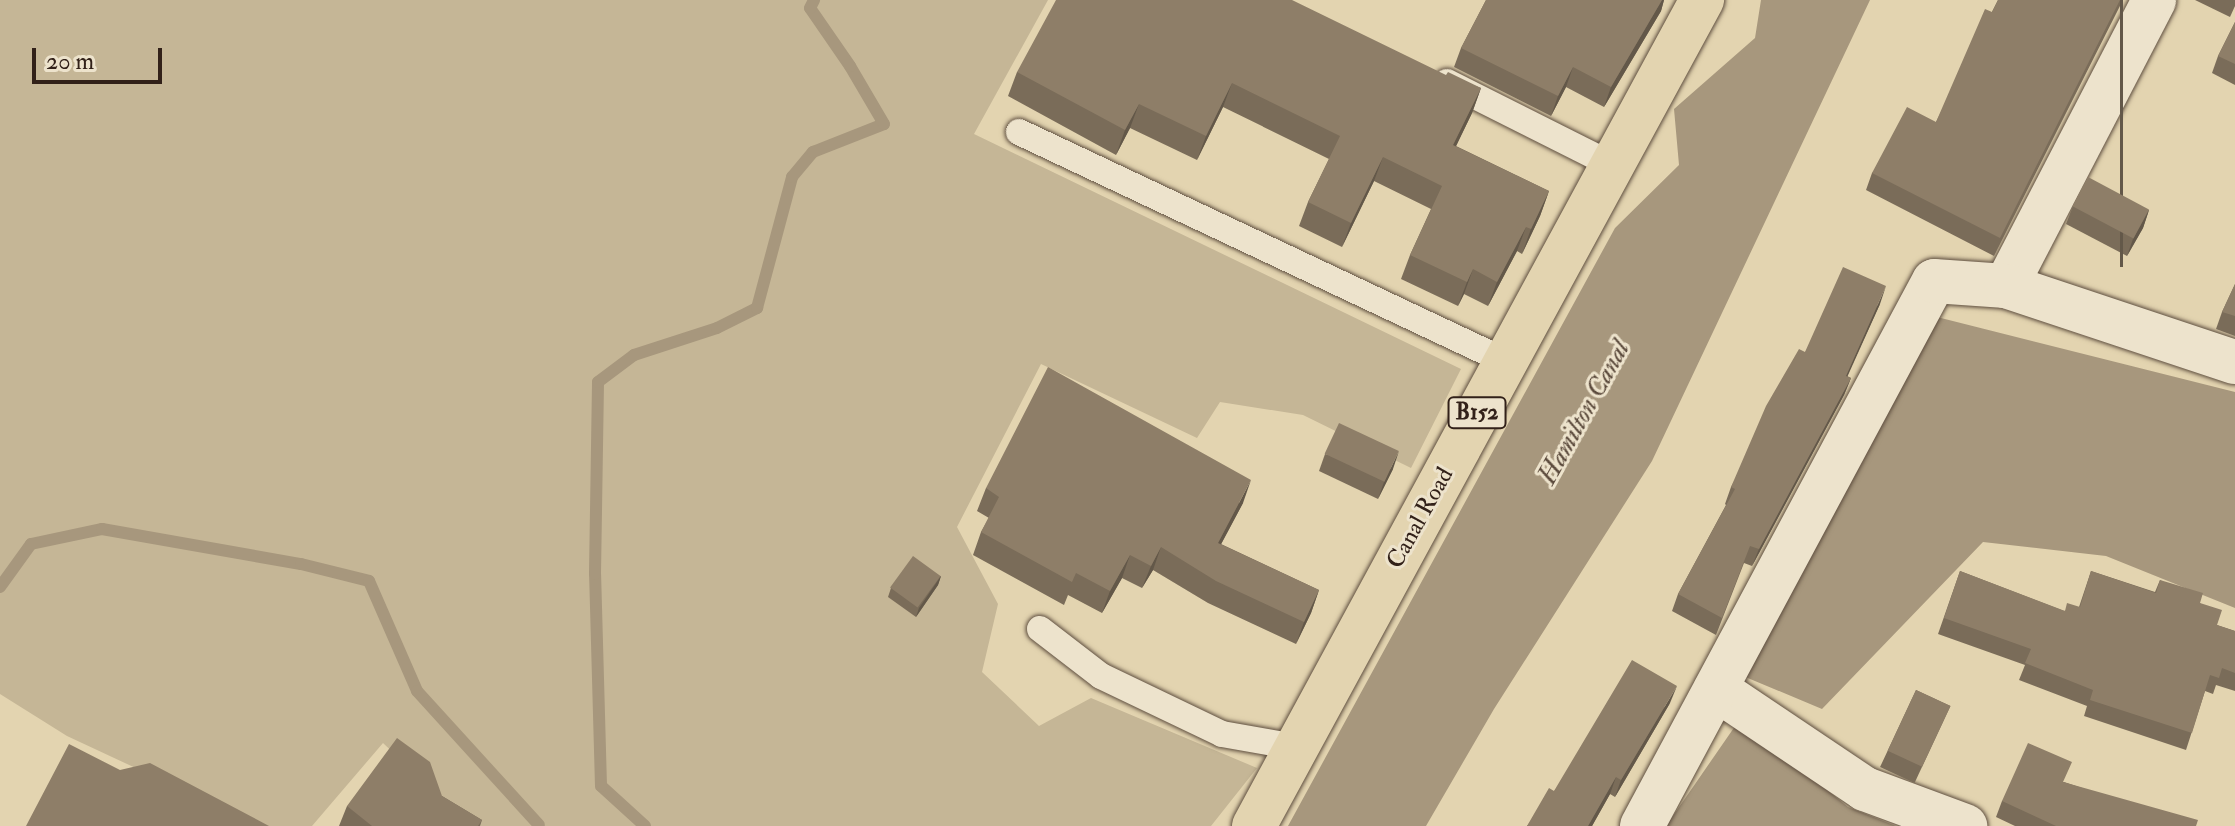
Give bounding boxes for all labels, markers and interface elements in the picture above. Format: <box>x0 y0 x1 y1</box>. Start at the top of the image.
scale bar <box>36 32 166 82</box>
text: 20 m <box>46 46 94 77</box>
water label: Hamilton Canal <box>1533 336 1637 490</box>
road number: B152 <box>1447 395 1507 431</box>
street label: Canal Road <box>1381 462 1459 574</box>

